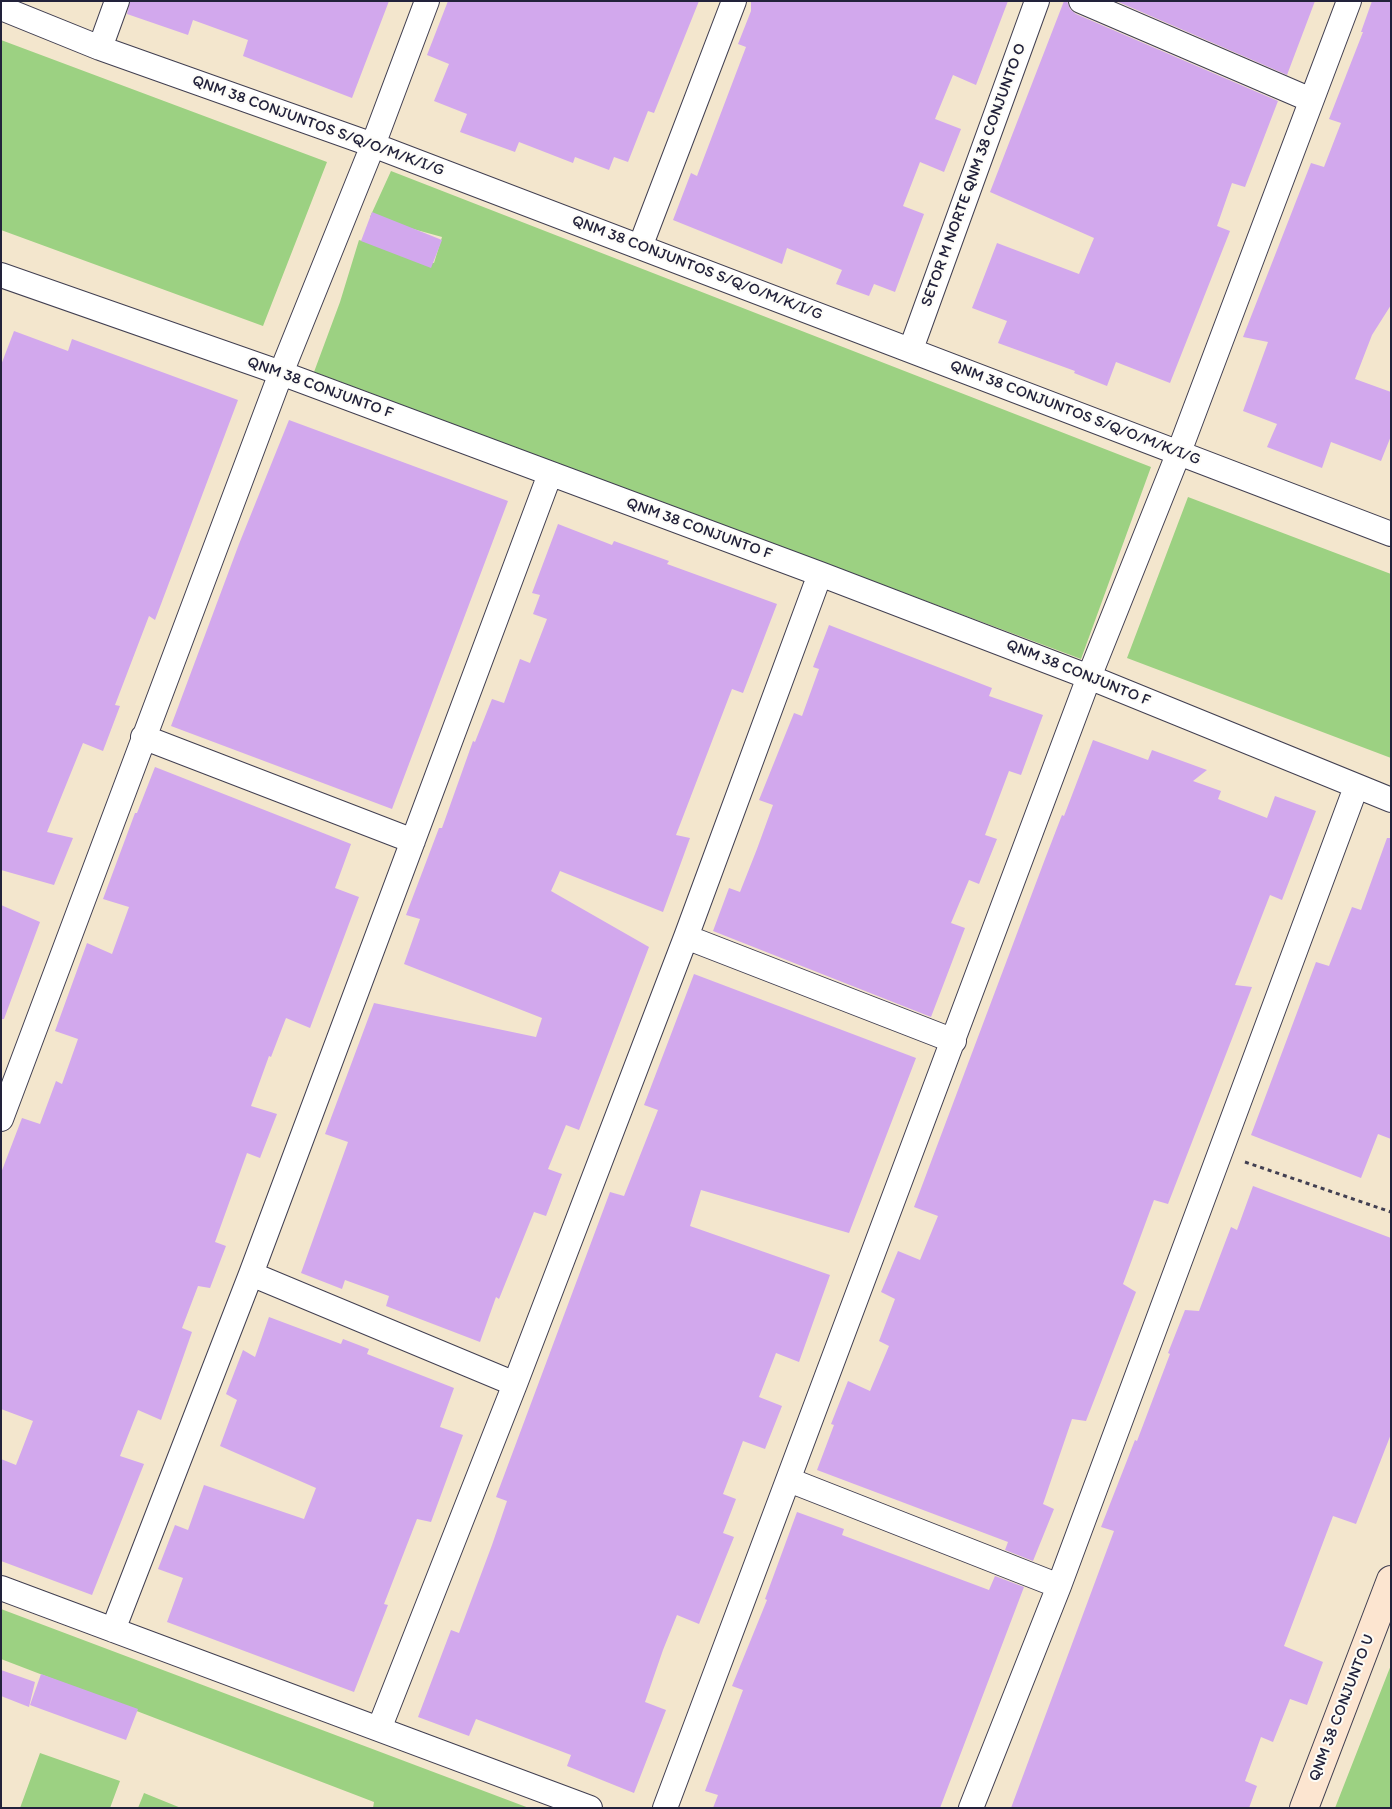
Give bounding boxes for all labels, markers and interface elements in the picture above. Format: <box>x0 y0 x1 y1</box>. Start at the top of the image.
street label: SETOR M NORTE QNM 38 CONJUNTO O <box>917 41 1031 309</box>
street label: QNM 38 CONJUNTOS S/Q/O/M/K/I/G <box>189 71 447 181</box>
street label: QNM 38 CONJUNTOS S/Q/O/M/K/I/G <box>569 211 825 325</box>
street label: QNM 38 CONJUNTO F <box>244 353 396 423</box>
street label: QNM 38 CONJUNTOS S/Q/O/M/K/I/G <box>947 356 1203 470</box>
street label: QNM 38 CONJUNTO F <box>623 494 775 564</box>
street label: QNM 38 CONJUNTO F <box>1003 635 1153 711</box>
street label: QNM 38 CONJUNTO U <box>1305 1632 1379 1784</box>

